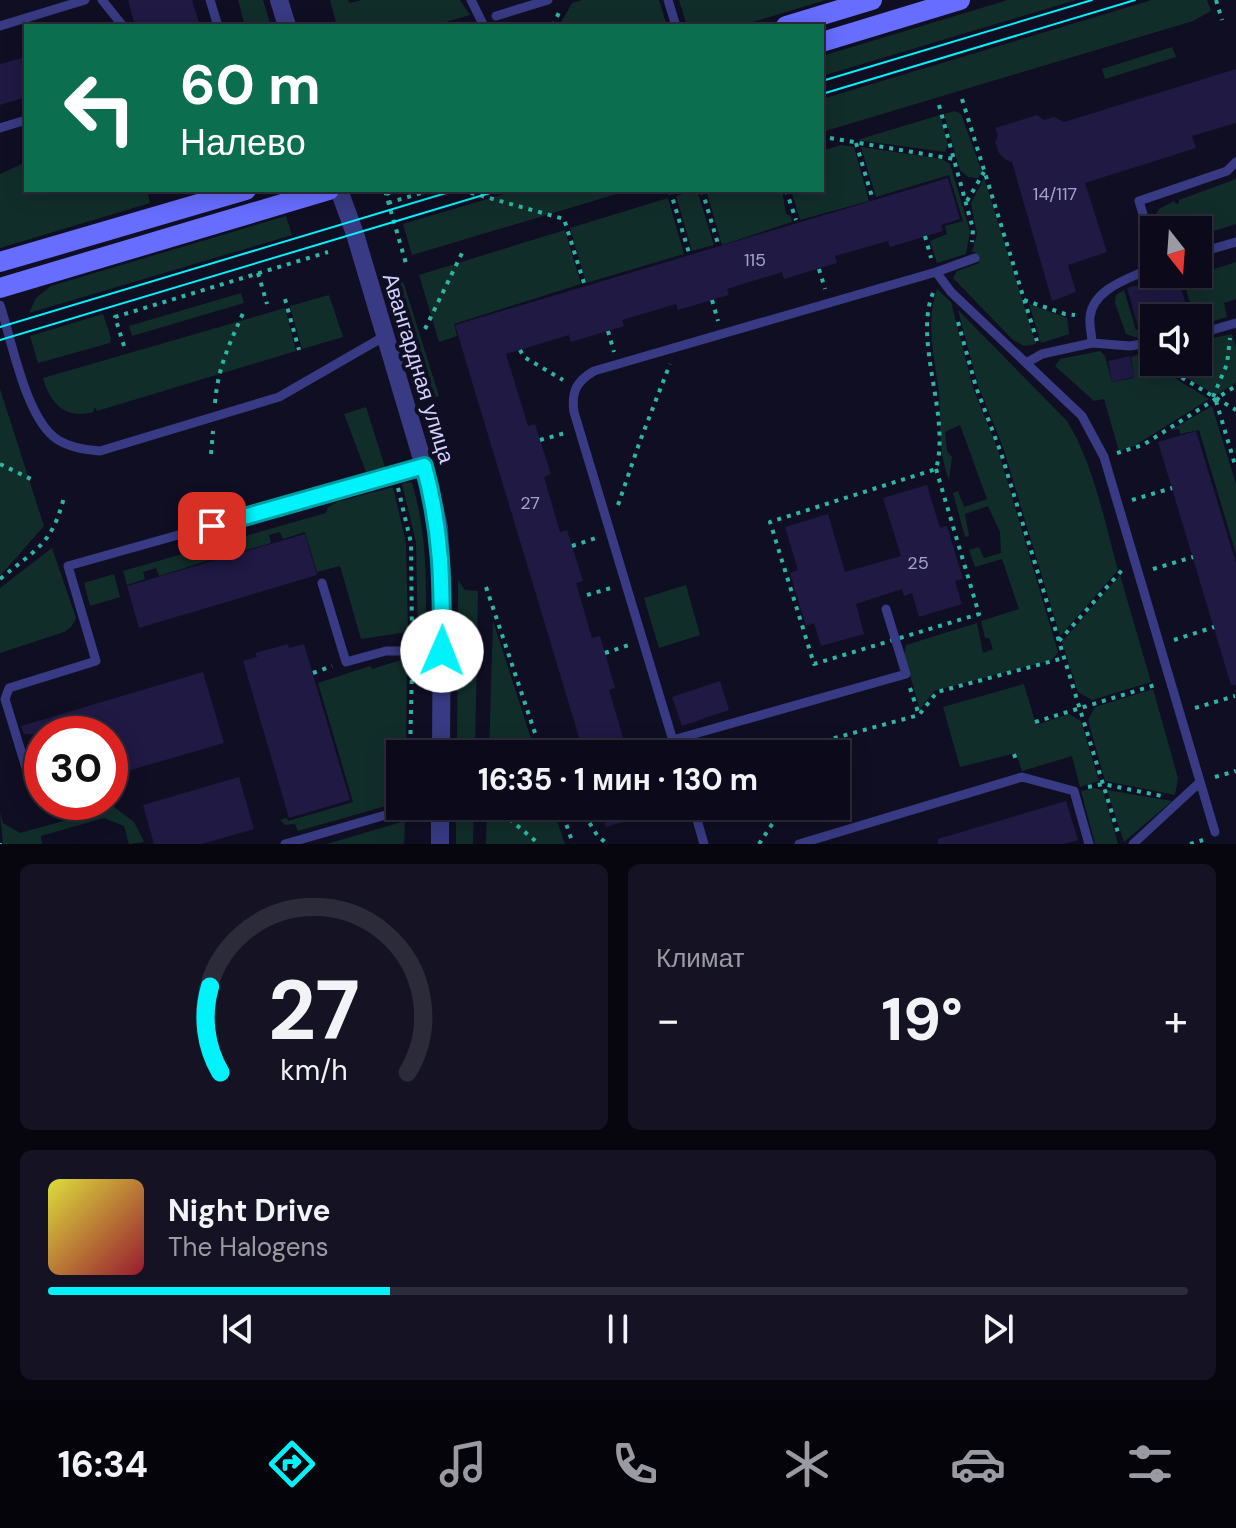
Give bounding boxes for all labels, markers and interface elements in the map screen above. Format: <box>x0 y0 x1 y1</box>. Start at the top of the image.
text: 60 m <box>180 48 321 121</box>
icon: left <box>48 56 152 160</box>
text: Налево <box>180 119 306 166</box>
house number: 14/117 <box>1033 182 1077 206</box>
north arrow <box>1140 216 1212 288</box>
map controls <box>1140 216 1212 376</box>
house number: 115 <box>744 248 766 272</box>
street label: Авангардная улица <box>376 269 461 468</box>
button: sound <box>1140 304 1212 376</box>
house number: 27 <box>520 491 540 515</box>
pin <box>178 492 246 560</box>
icon: arrive <box>190 504 234 548</box>
house number: 25 <box>907 551 929 575</box>
position arrow <box>400 609 484 693</box>
speed limit sign: 30 <box>24 716 128 820</box>
text: 16:35 · 1 мин · 130 m <box>478 760 758 799</box>
text: Климат <box>656 941 745 975</box>
text: 27 <box>268 956 360 1065</box>
text: 19° <box>881 980 963 1059</box>
text: − <box>656 991 680 1049</box>
text: + <box>1164 991 1188 1049</box>
text: km/h <box>280 1052 348 1089</box>
text: Night Drive <box>168 1191 331 1230</box>
text: The Halogens <box>168 1230 328 1264</box>
icon: previous <box>216 1307 260 1351</box>
icon: pause <box>596 1307 640 1351</box>
icon: next <box>976 1307 1020 1351</box>
icon: directions <box>264 1436 320 1492</box>
icon: music <box>435 1436 491 1492</box>
icon: phone <box>607 1436 663 1492</box>
icon: climate <box>779 1436 835 1492</box>
icon: car <box>950 1436 1006 1492</box>
icon: filters <box>1122 1436 1178 1492</box>
text: 16:34 <box>58 1441 148 1488</box>

